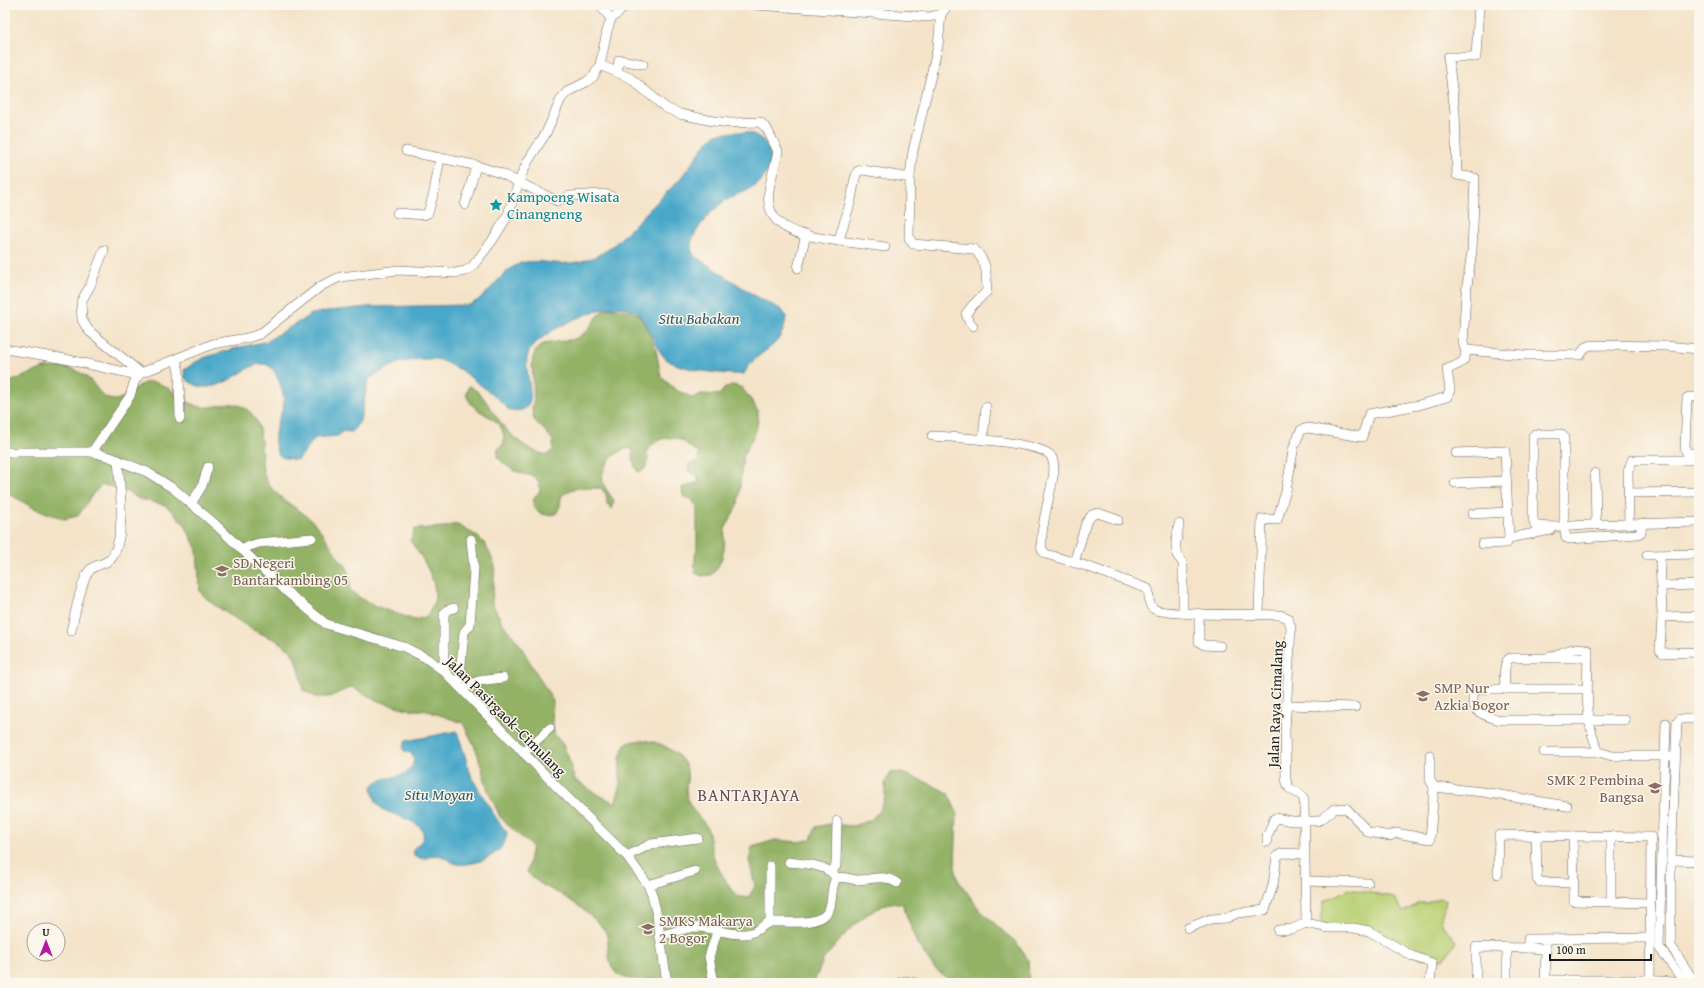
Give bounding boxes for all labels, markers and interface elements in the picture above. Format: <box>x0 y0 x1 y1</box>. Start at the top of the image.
place label: Kampoeng Wisata Cinangneng <box>507 186 620 224</box>
place icon: Kampoeng Wisata Cinangneng <box>488 197 504 213</box>
water label: Situ Babakan <box>658 306 740 330</box>
place label: SD Negeri Bantarkambing 05 <box>233 552 348 590</box>
school or university icon: SD Negeri Bantarkambing 05 <box>214 563 230 579</box>
street label: Jalan Raya Cimalang <box>1262 640 1288 770</box>
street label: Jalan Pasirgaok–Cimulang <box>439 649 572 782</box>
place label: SMP Nur Azkia Bogor <box>1434 677 1509 715</box>
school or university icon: SMP Nur Azkia Bogor <box>1415 688 1431 704</box>
place label: SMK 2 Pembina Bangsa <box>1547 769 1644 807</box>
school or university icon: SMK 2 Pembina Bangsa <box>1647 780 1663 796</box>
water label: Situ Moyan <box>404 782 474 806</box>
district label: BANTARJAYA <box>697 782 801 807</box>
place label: SMKS Makarya 2 Bogor <box>659 910 753 948</box>
school or university icon: SMKS Makarya 2 Bogor <box>640 921 656 937</box>
north arrow <box>26 922 66 962</box>
text: U <box>42 924 50 940</box>
scale bar <box>1550 936 1651 962</box>
text: 100 m <box>1556 941 1586 958</box>

